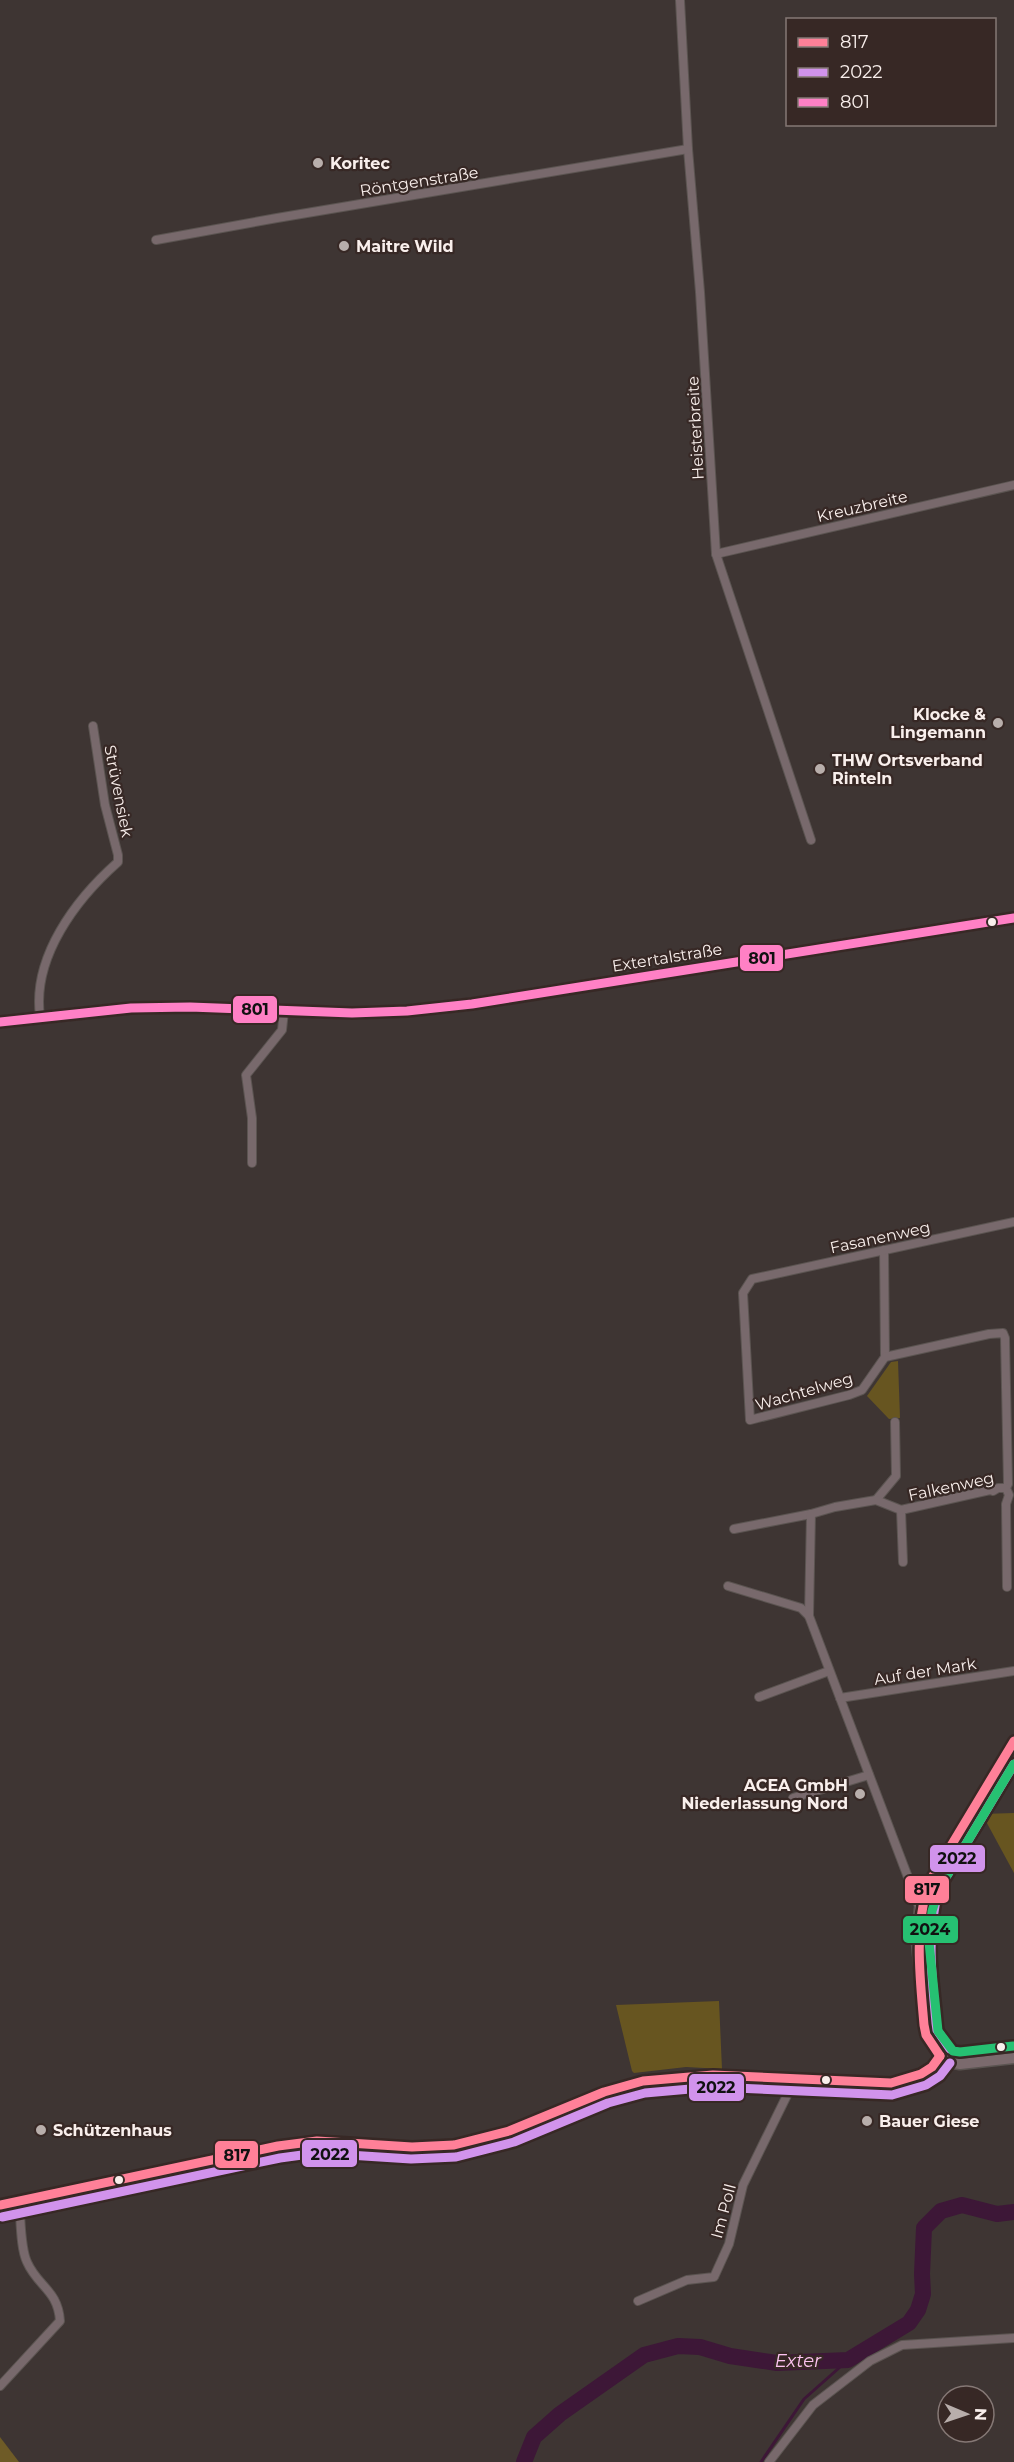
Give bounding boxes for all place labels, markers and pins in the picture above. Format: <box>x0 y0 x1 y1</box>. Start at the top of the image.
place label: Koritec <box>330 154 390 173</box>
marker: Koritec <box>311 156 325 170</box>
place label: Maitre Wild <box>356 237 454 256</box>
marker: Maitre Wild <box>337 239 351 253</box>
place label: Klocke & Lingemann <box>890 705 986 742</box>
marker: Klocke & Lingemann <box>991 716 1005 730</box>
place label: THW Ortsverband Rinteln <box>832 751 983 788</box>
marker: THW Ortsverband Rinteln <box>813 762 827 776</box>
unlabelled marker <box>986 916 998 928</box>
place label: ACEA GmbH Niederlassung Nord <box>681 1776 848 1813</box>
marker: ACEA GmbH Niederlassung Nord <box>853 1787 867 1801</box>
unlabelled marker <box>995 2041 1007 2053</box>
unlabelled marker <box>820 2074 832 2086</box>
place label: Bauer Giese <box>879 2112 979 2131</box>
marker: Bauer Giese <box>860 2114 874 2128</box>
place label: Schützenhaus <box>53 2121 172 2140</box>
marker: Schützenhaus <box>34 2123 48 2137</box>
unlabelled marker <box>113 2174 125 2186</box>

